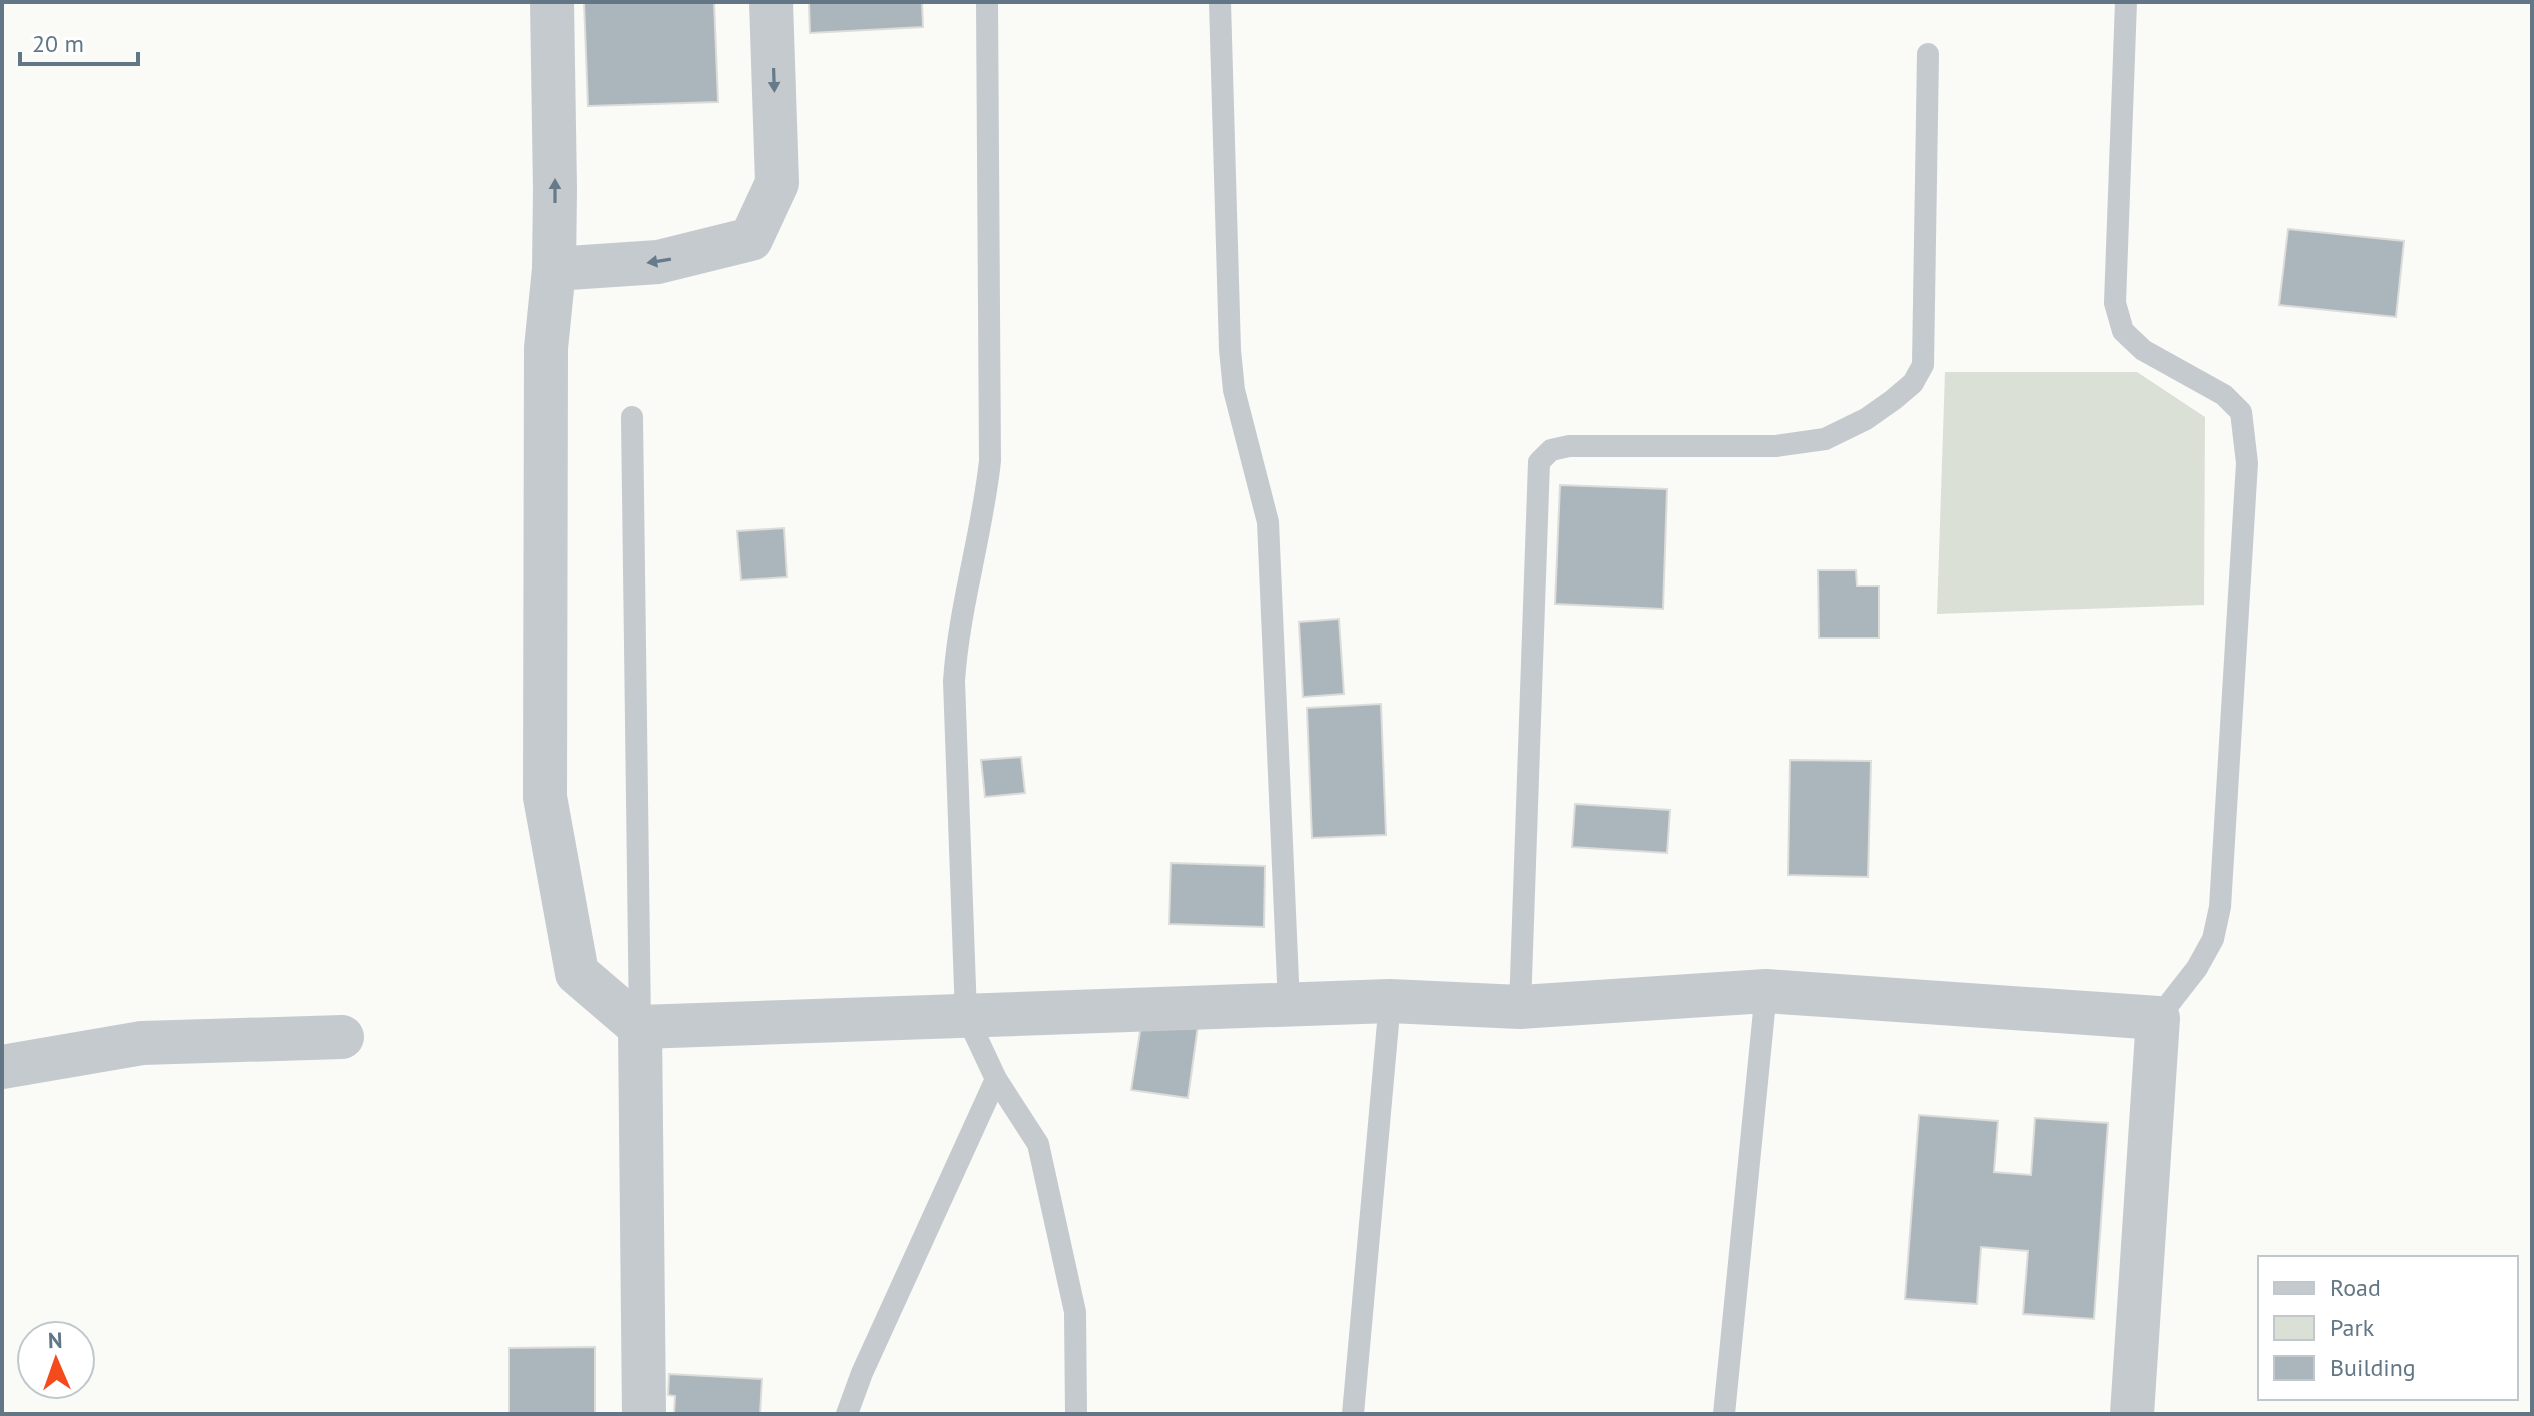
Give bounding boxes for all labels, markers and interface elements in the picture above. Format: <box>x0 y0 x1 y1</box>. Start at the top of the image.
scale bar <box>20 16 138 66</box>
text: 20 m <box>32 28 84 59</box>
one-way arrow <box>768 68 780 93</box>
one-way arrow <box>549 178 561 203</box>
one-way arrow <box>646 255 671 268</box>
legend <box>2258 1256 2518 1400</box>
text: Road <box>2330 1272 2381 1303</box>
text: Park <box>2330 1312 2375 1343</box>
north arrow <box>16 1320 96 1400</box>
text: N <box>48 1326 63 1354</box>
text: Building <box>2330 1352 2416 1383</box>

